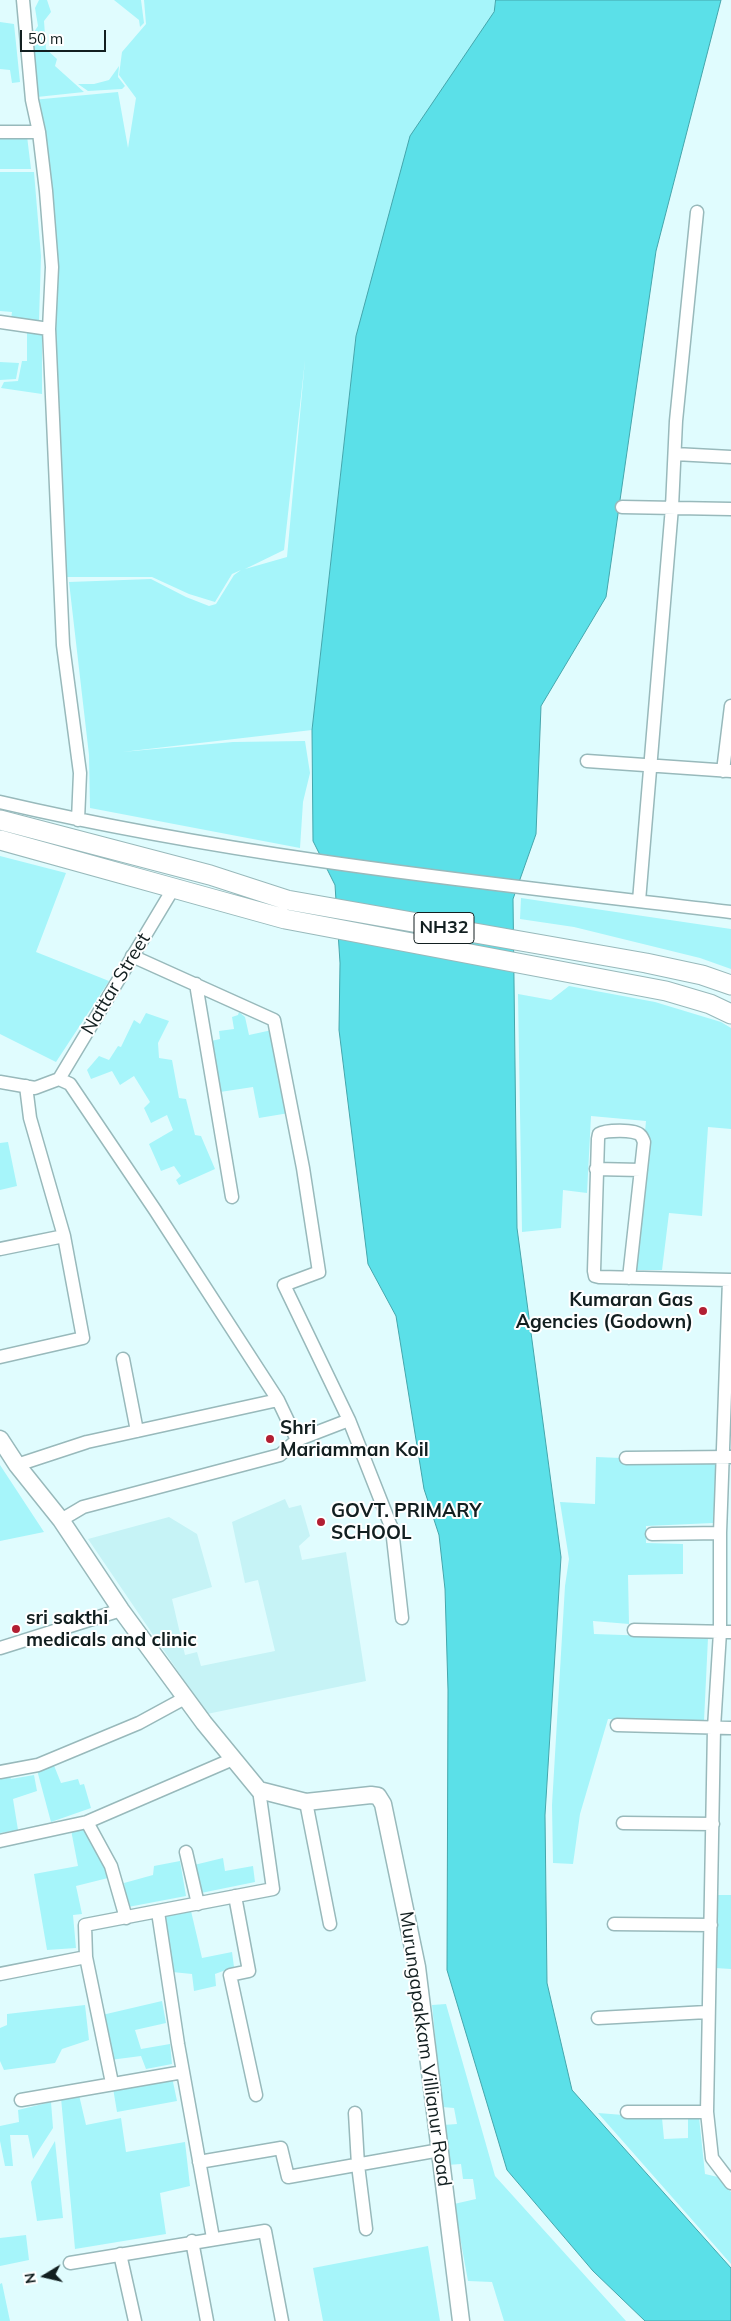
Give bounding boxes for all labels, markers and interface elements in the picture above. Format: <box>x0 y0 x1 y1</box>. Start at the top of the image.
scale bar <box>22 20 109 52</box>
text: 50 m <box>28 29 63 48</box>
road number: NH32 <box>414 912 474 944</box>
street label: Nattar Street <box>77 929 155 1039</box>
place label: Kumaran Gas Agencies (Godown) <box>516 1289 693 1333</box>
marker: Kumaran Gas Agencies (Godown) <box>697 1305 709 1317</box>
place label: Shri Mariamman Koil <box>280 1417 429 1461</box>
marker: Shri Mariamman Koil <box>264 1433 276 1445</box>
place label: GOVT. PRIMARY SCHOOL <box>331 1500 481 1544</box>
marker: GOVT. PRIMARY SCHOOL <box>315 1516 327 1528</box>
place label: sri sakthi medicals and clinic <box>26 1607 197 1651</box>
marker: sri sakthi medicals and clinic <box>10 1623 22 1635</box>
street label: Murungapakkam Villianur Road <box>394 1910 456 2188</box>
north arrow <box>20 2251 70 2301</box>
text: N <box>20 2272 40 2285</box>

